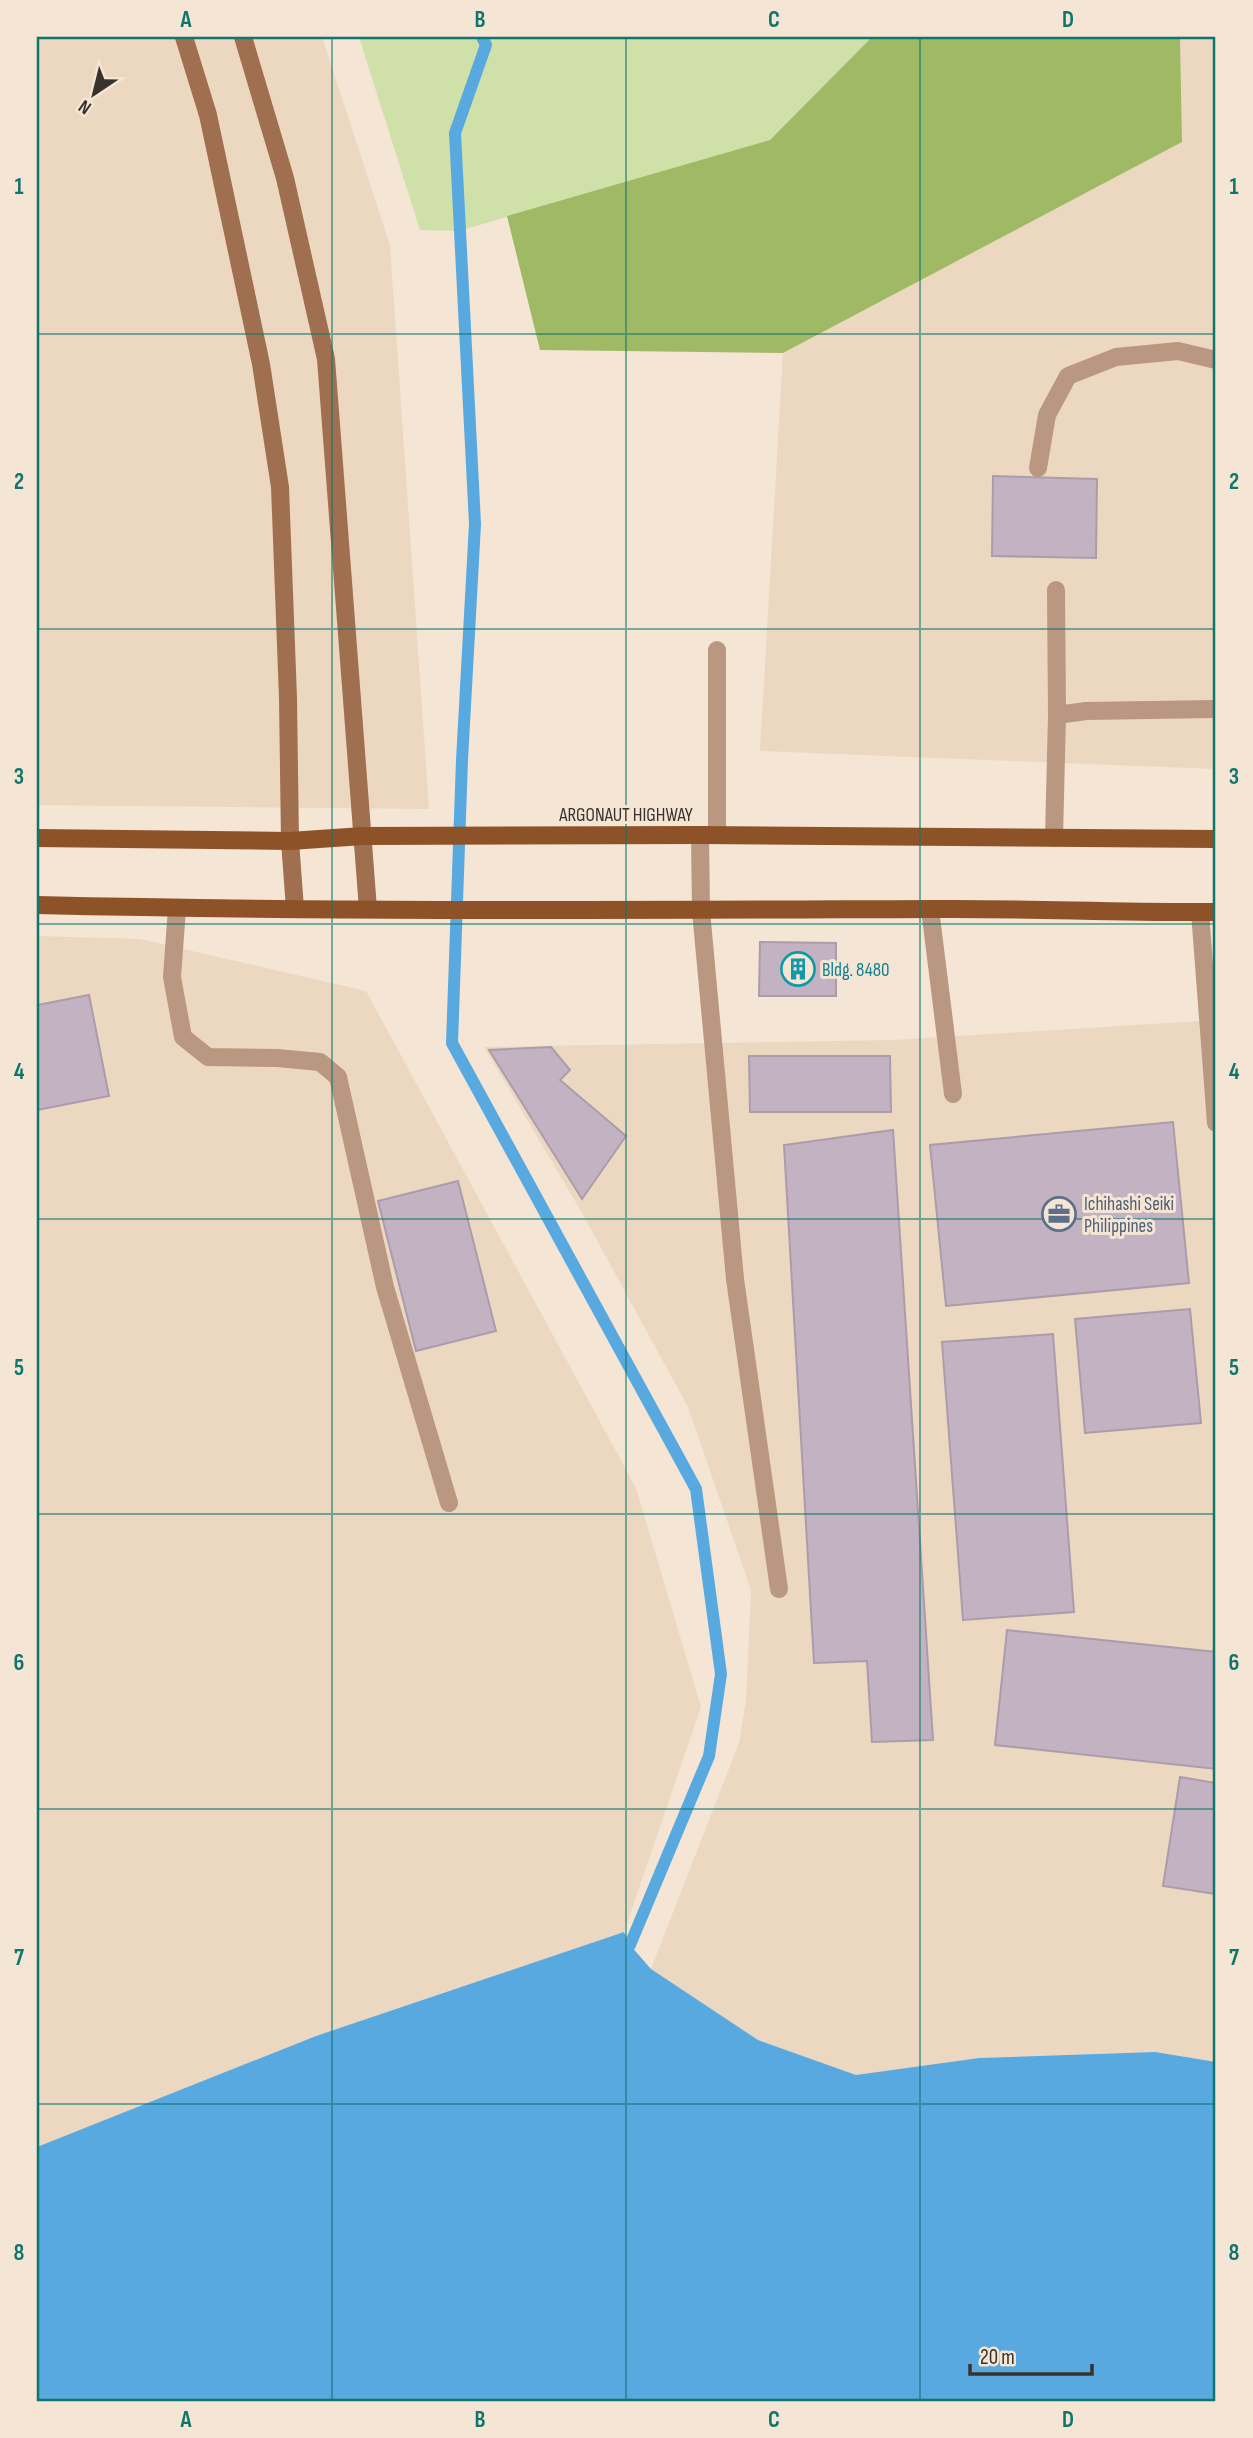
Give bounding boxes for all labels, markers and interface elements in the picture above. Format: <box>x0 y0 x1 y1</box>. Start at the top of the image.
text: A <box>180 6 193 34</box>
text: B <box>475 6 486 34</box>
text: C <box>768 6 780 34</box>
text: D <box>1062 6 1074 34</box>
north arrow <box>60 60 130 130</box>
text: N <box>74 94 96 119</box>
text: 1 <box>14 173 24 201</box>
text: 1 <box>1229 173 1239 201</box>
text: 2 <box>14 468 24 496</box>
text: 2 <box>1229 468 1239 496</box>
text: 3 <box>14 763 24 791</box>
text: 3 <box>1229 763 1239 791</box>
street label: ARGONAUT HIGHWAY <box>558 804 693 827</box>
building icon: Bldg. 8480 <box>779 950 817 988</box>
place label: Bldg. 8480 <box>822 959 890 982</box>
text: 4 <box>14 1058 25 1086</box>
text: 4 <box>1229 1058 1240 1086</box>
place label: Ichihashi Seiki Philippines <box>1084 1193 1174 1238</box>
office icon: Ichihashi Seiki Philippines <box>1040 1195 1078 1233</box>
text: 5 <box>14 1354 24 1382</box>
text: 5 <box>1229 1354 1239 1382</box>
text: 6 <box>14 1649 24 1677</box>
text: 6 <box>1229 1649 1239 1677</box>
text: 7 <box>14 1944 24 1972</box>
text: 7 <box>1229 1944 1239 1972</box>
text: 8 <box>14 2239 25 2267</box>
text: 8 <box>1229 2239 1240 2267</box>
scale bar <box>970 2333 1092 2377</box>
text: 20 m <box>980 2345 1015 2370</box>
text: A <box>180 2406 193 2434</box>
text: B <box>475 2406 486 2434</box>
text: C <box>768 2406 780 2434</box>
text: D <box>1062 2406 1074 2434</box>

